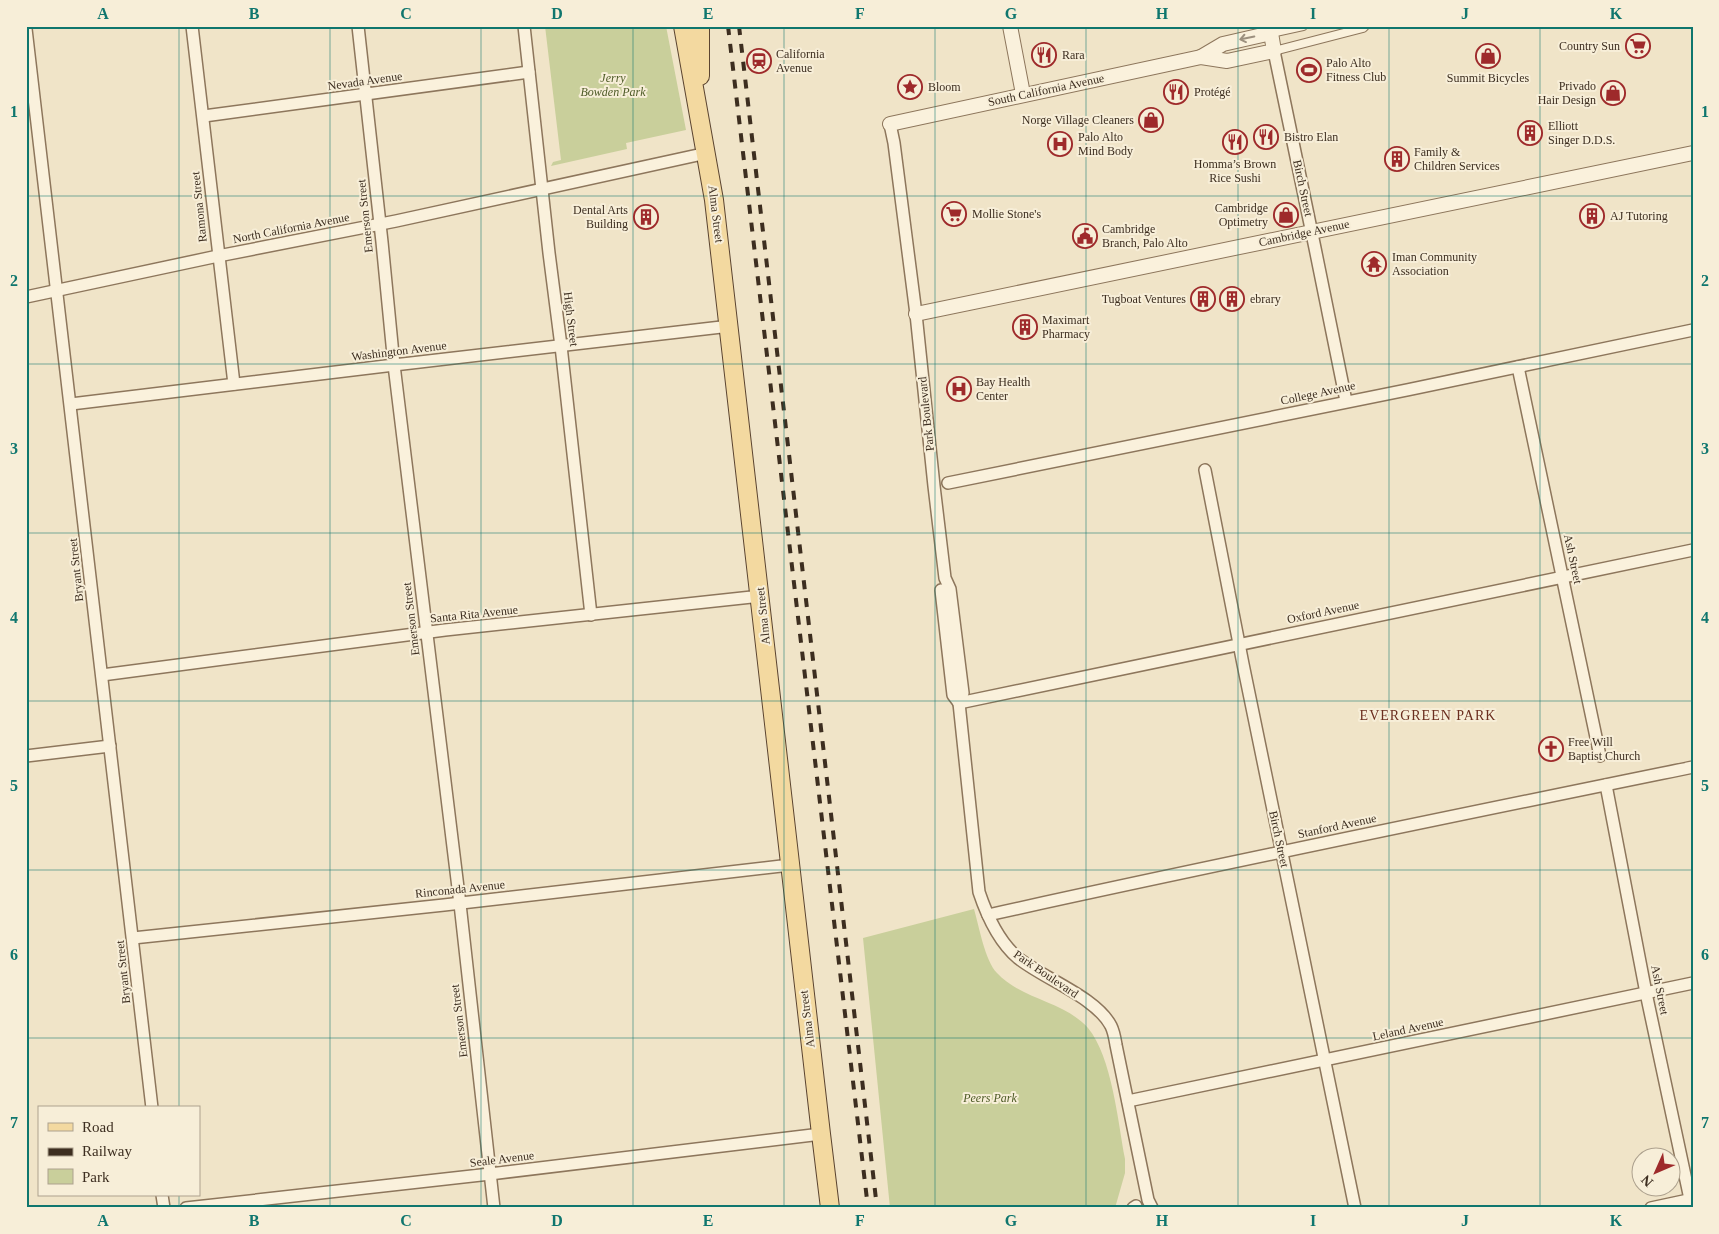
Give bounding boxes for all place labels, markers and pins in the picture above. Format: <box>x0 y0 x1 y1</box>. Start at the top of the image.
supermarket icon: Country Sun <box>1625 33 1651 59</box>
place label: Country Sun <box>1559 39 1620 53</box>
restaurant icon: Rara <box>1031 42 1057 68</box>
shop icon: Summit Bicycles <box>1475 43 1501 69</box>
place label: California Avenue <box>776 47 825 75</box>
station icon: California Avenue <box>746 48 772 74</box>
place label: Rara <box>1062 48 1085 62</box>
place label: Palo Alto Fitness Club <box>1326 56 1386 84</box>
sports icon: Palo Alto Fitness Club <box>1296 57 1322 83</box>
place label: Summit Bicycles <box>1447 71 1529 85</box>
place icon: Bloom <box>897 74 923 100</box>
restaurant icon: Protégé <box>1163 79 1189 105</box>
place label: Privado Hair Design <box>1538 79 1596 107</box>
place label: Bloom <box>928 80 961 94</box>
shop icon: Privado Hair Design <box>1600 80 1626 106</box>
place label: Protégé <box>1194 85 1231 99</box>
shop icon: Norge Village Cleaners <box>1138 107 1164 133</box>
place label: Norge Village Cleaners <box>1022 113 1134 127</box>
place label: Elliott Singer D.D.S. <box>1548 119 1615 147</box>
building icon: Elliott Singer D.D.S. <box>1517 120 1543 146</box>
restaurant icon: Bistro Elan <box>1253 124 1279 150</box>
restaurant icon: Homma’s Brown Rice Sushi <box>1222 129 1248 155</box>
place label: Palo Alto Mind Body <box>1078 130 1133 158</box>
place label: Bistro Elan <box>1284 130 1338 144</box>
hospital icon: Palo Alto Mind Body <box>1047 131 1073 157</box>
place label: Family & Children Services <box>1414 145 1500 173</box>
building icon: Family & Children Services <box>1384 146 1410 172</box>
place label: Homma’s Brown Rice Sushi <box>1194 157 1276 185</box>
supermarket icon: Mollie Stone's <box>941 201 967 227</box>
place label: Cambridge Optimetry <box>1215 201 1268 229</box>
shop icon: Cambridge Optimetry <box>1273 202 1299 228</box>
place label: Dental Arts Building <box>573 203 628 231</box>
building icon: AJ Tutoring <box>1579 203 1605 229</box>
building icon: Dental Arts Building <box>633 204 659 230</box>
place label: Mollie Stone's <box>972 207 1041 221</box>
place label: AJ Tutoring <box>1610 209 1668 223</box>
place label: Cambridge Branch, Palo Alto <box>1102 222 1188 250</box>
public building icon: Cambridge Branch, Palo Alto <box>1072 223 1098 249</box>
place label: Iman Community Association <box>1392 250 1477 278</box>
temple icon: Iman Community Association <box>1361 251 1387 277</box>
building icon: Tugboat Ventures <box>1190 286 1216 312</box>
building icon: ebrary <box>1219 286 1245 312</box>
place label: Tugboat Ventures <box>1102 292 1186 306</box>
place label: ebrary <box>1250 292 1281 306</box>
place label: Maximart Pharmacy <box>1042 313 1090 341</box>
building icon: Maximart Pharmacy <box>1012 314 1038 340</box>
place label: Bay Health Center <box>976 375 1030 403</box>
hospital icon: Bay Health Center <box>946 376 972 402</box>
place label: Free Will Baptist Church <box>1568 735 1640 763</box>
church icon: Free Will Baptist Church <box>1538 736 1564 762</box>

